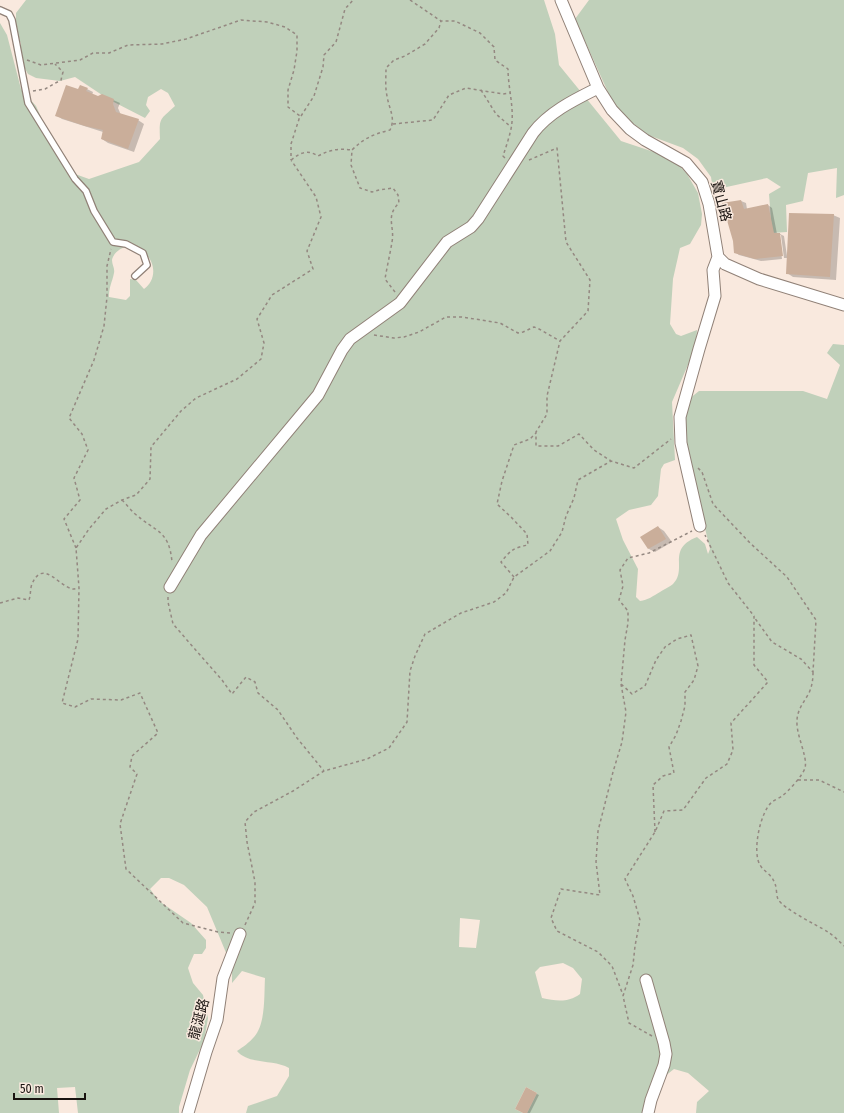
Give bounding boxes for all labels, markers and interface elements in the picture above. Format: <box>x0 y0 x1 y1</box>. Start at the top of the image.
street label: 寶山路 <box>707 179 735 223</box>
street label: 龍涎路 <box>185 997 213 1041</box>
scale bar <box>14 1075 85 1101</box>
text: 50 m <box>20 1082 44 1096</box>

